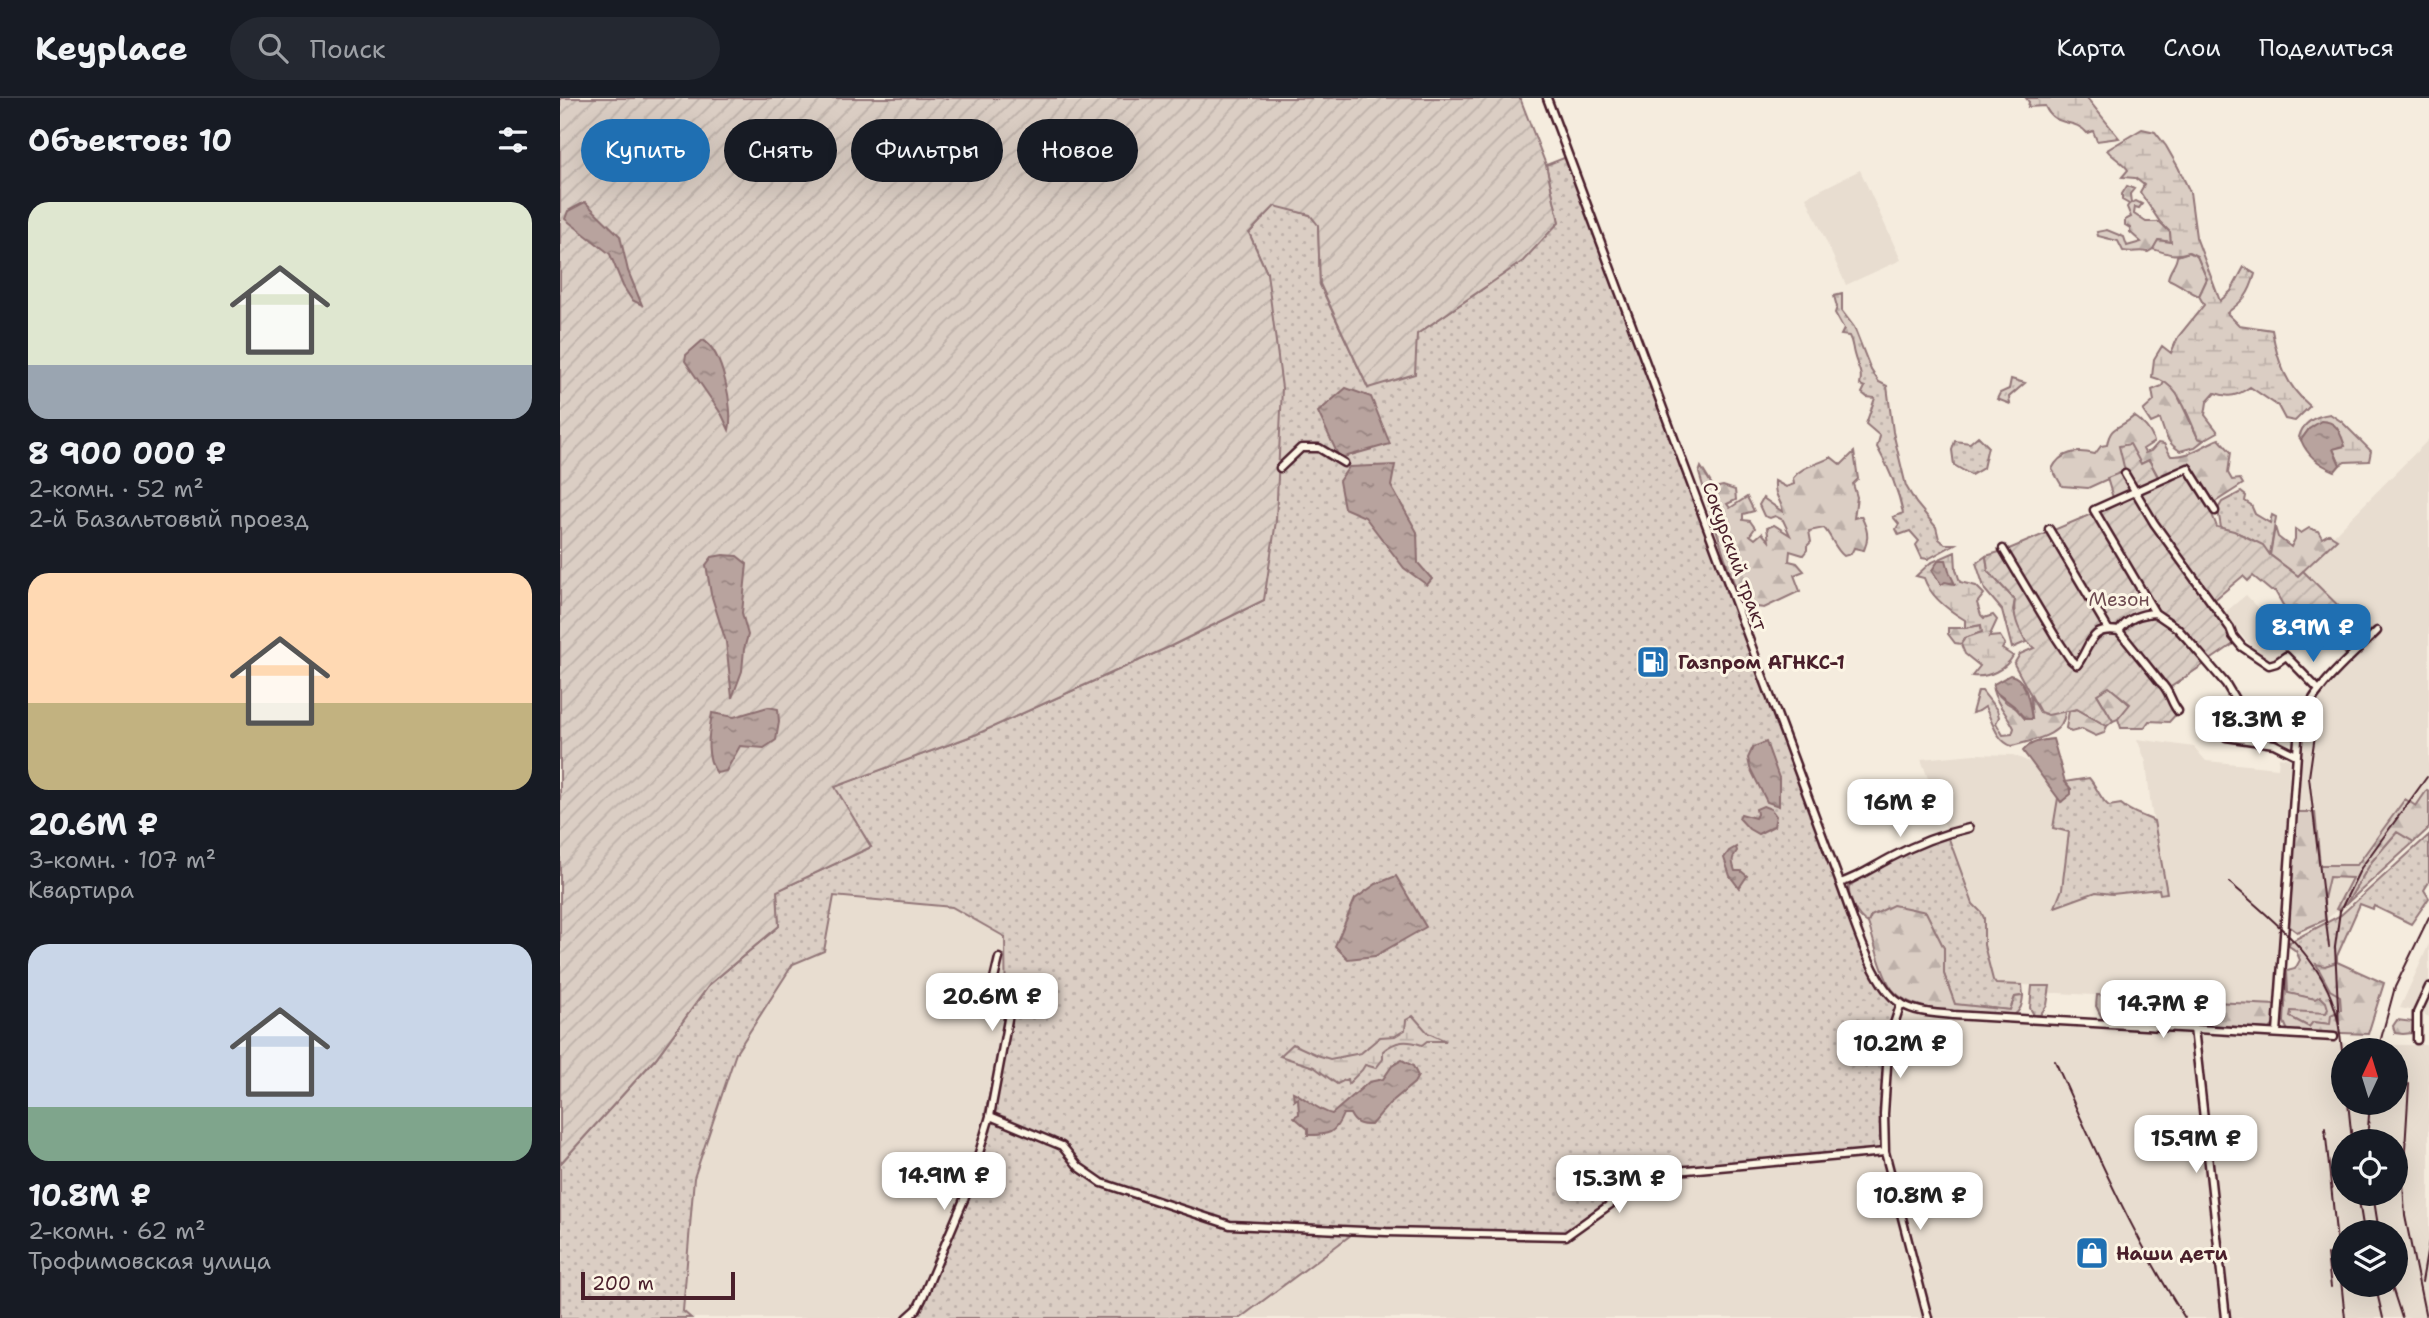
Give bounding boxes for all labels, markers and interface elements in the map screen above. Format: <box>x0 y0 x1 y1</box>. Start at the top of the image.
search box <box>230 17 720 80</box>
text: Keyplace <box>35 26 188 71</box>
icon: search <box>254 29 292 67</box>
text: Поиск <box>310 31 386 66</box>
text: Карта <box>2057 32 2125 64</box>
text: Слои <box>2163 32 2221 64</box>
text: Поделиться <box>2259 32 2394 64</box>
chip: Купить <box>581 119 710 182</box>
chip: Снять <box>724 119 837 182</box>
chip: Фильтры <box>851 119 1003 182</box>
chip: Новое <box>1017 119 1138 182</box>
text: Объектов: 10 <box>28 120 232 161</box>
icon: filters <box>494 121 532 159</box>
icon: home <box>217 247 343 373</box>
text: 8 900 000 ₽ <box>28 433 227 474</box>
text: 2-комн. · 52 m² <box>28 474 204 504</box>
street label: Сокурский тракт <box>1697 478 1774 634</box>
text: 2-й Базальтовый проезд <box>28 504 309 534</box>
park label: Мезон <box>2088 587 2150 612</box>
pin: 8.9M ₽ <box>2256 604 2370 664</box>
text: 8.9M ₽ <box>2272 612 2354 642</box>
icon: home <box>217 618 343 744</box>
fuel station icon: Газпром АГНКС-1 <box>1634 643 1672 681</box>
place label: Газпром АГНКС-1 <box>1678 650 1845 675</box>
pin: 18.3M ₽ <box>2194 696 2324 756</box>
text: 18.3M ₽ <box>2211 704 2307 734</box>
pin: 16M ₽ <box>1851 780 1949 839</box>
text: 16M ₽ <box>1863 787 1937 817</box>
text: 20.6M ₽ <box>28 804 159 845</box>
text: 3-комн. · 107 m² <box>28 845 216 875</box>
text: Квартира <box>28 875 134 905</box>
pin: 20.6M ₽ <box>927 974 1057 1033</box>
text: 20.6M ₽ <box>942 981 1042 1011</box>
pin: 14.7M ₽ <box>2098 981 2228 1040</box>
text: 14.7M ₽ <box>2117 988 2209 1018</box>
icon: home <box>217 989 343 1115</box>
pin: 10.2M ₽ <box>1835 1020 1965 1080</box>
text: 10.2M ₽ <box>1853 1028 1947 1058</box>
north arrow <box>2331 1038 2408 1115</box>
map controls <box>2331 1038 2408 1297</box>
pin: 15.9M ₽ <box>2131 1116 2261 1175</box>
text: 15.9M ₽ <box>2150 1123 2242 1153</box>
button: locate <box>2331 1129 2408 1206</box>
pin: 14.9M ₽ <box>879 1152 1009 1212</box>
pin: 15.3M ₽ <box>1554 1156 1684 1215</box>
text: 14.9M ₽ <box>898 1160 990 1190</box>
text: 15.3M ₽ <box>1572 1163 1666 1193</box>
pin: 10.8M ₽ <box>1855 1172 1985 1232</box>
text: 10.8M ₽ <box>28 1175 151 1216</box>
text: 10.8M ₽ <box>1873 1180 1967 1210</box>
text: 2-комн. · 62 m² <box>28 1216 206 1246</box>
button: layers <box>2331 1220 2408 1297</box>
shop icon: Наши дети <box>2073 1234 2111 1272</box>
place label: Наши дети <box>2116 1241 2228 1266</box>
text: Трофимовская улица <box>28 1246 271 1276</box>
scale bar <box>581 1269 735 1301</box>
text: 200 m <box>592 1271 654 1296</box>

